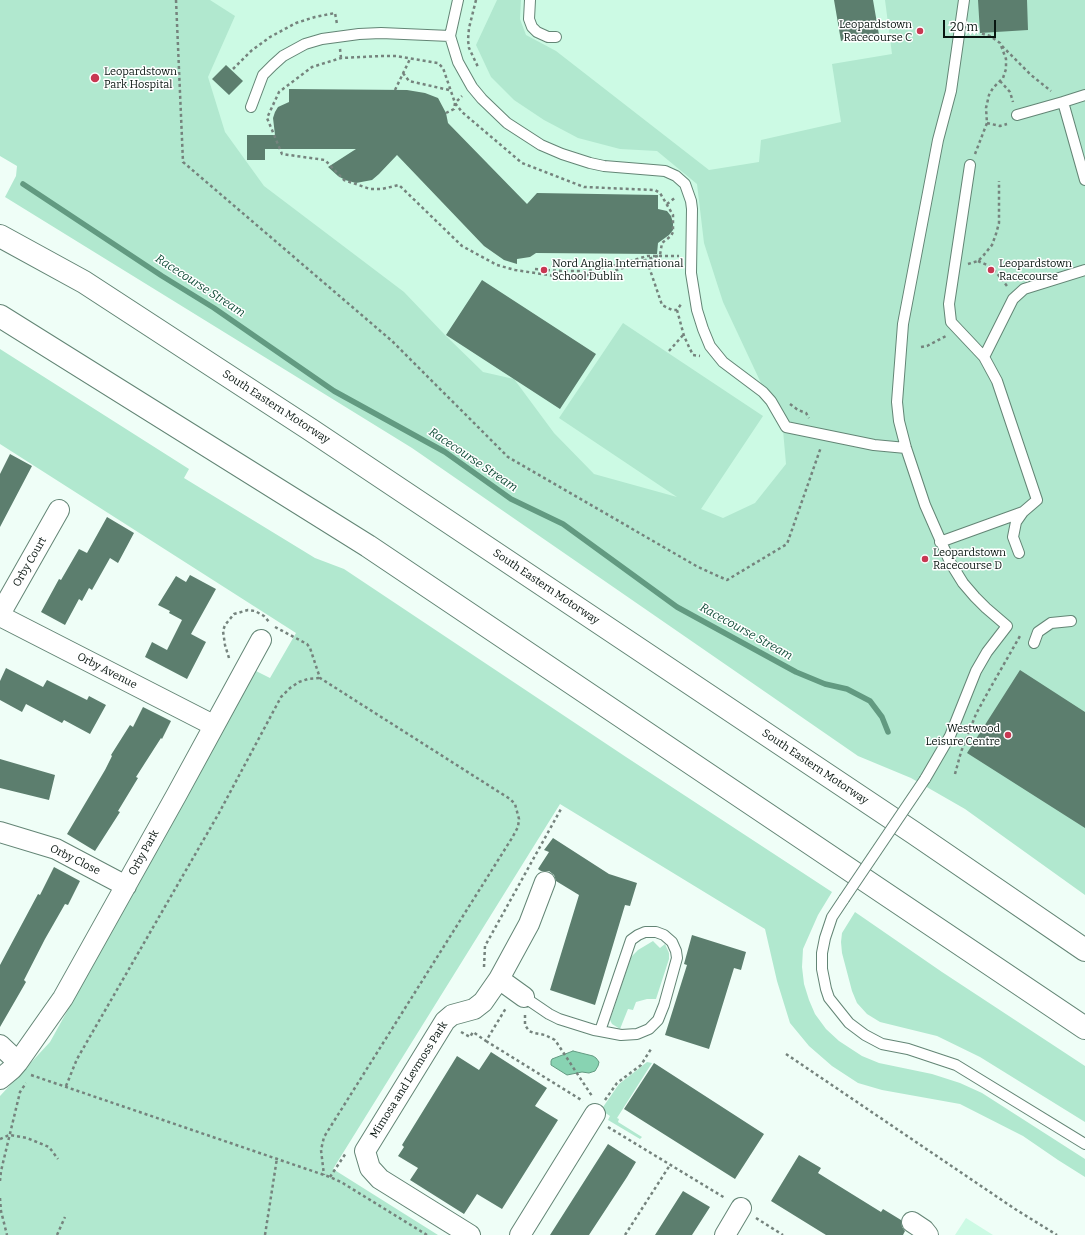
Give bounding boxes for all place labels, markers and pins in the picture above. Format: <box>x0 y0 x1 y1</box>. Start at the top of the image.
place label: Leopardstown Racecourse C <box>839 18 912 44</box>
marker: Leopardstown Racecourse C <box>915 26 925 36</box>
place label: Leopardstown Park Hospital <box>104 65 177 91</box>
marker: Leopardstown Park Hospital <box>89 72 101 84</box>
place label: Nord Anglia International School Dublin <box>552 257 683 283</box>
place label: Leopardstown Racecourse <box>999 257 1072 283</box>
marker: Nord Anglia International School Dublin <box>539 265 549 275</box>
marker: Leopardstown Racecourse <box>986 265 996 275</box>
place label: Leopardstown Racecourse D <box>933 546 1006 572</box>
marker: Leopardstown Racecourse D <box>920 554 930 564</box>
place label: Westwood Leisure Centre <box>925 722 1000 748</box>
marker: Westwood Leisure Centre <box>1003 730 1013 740</box>

